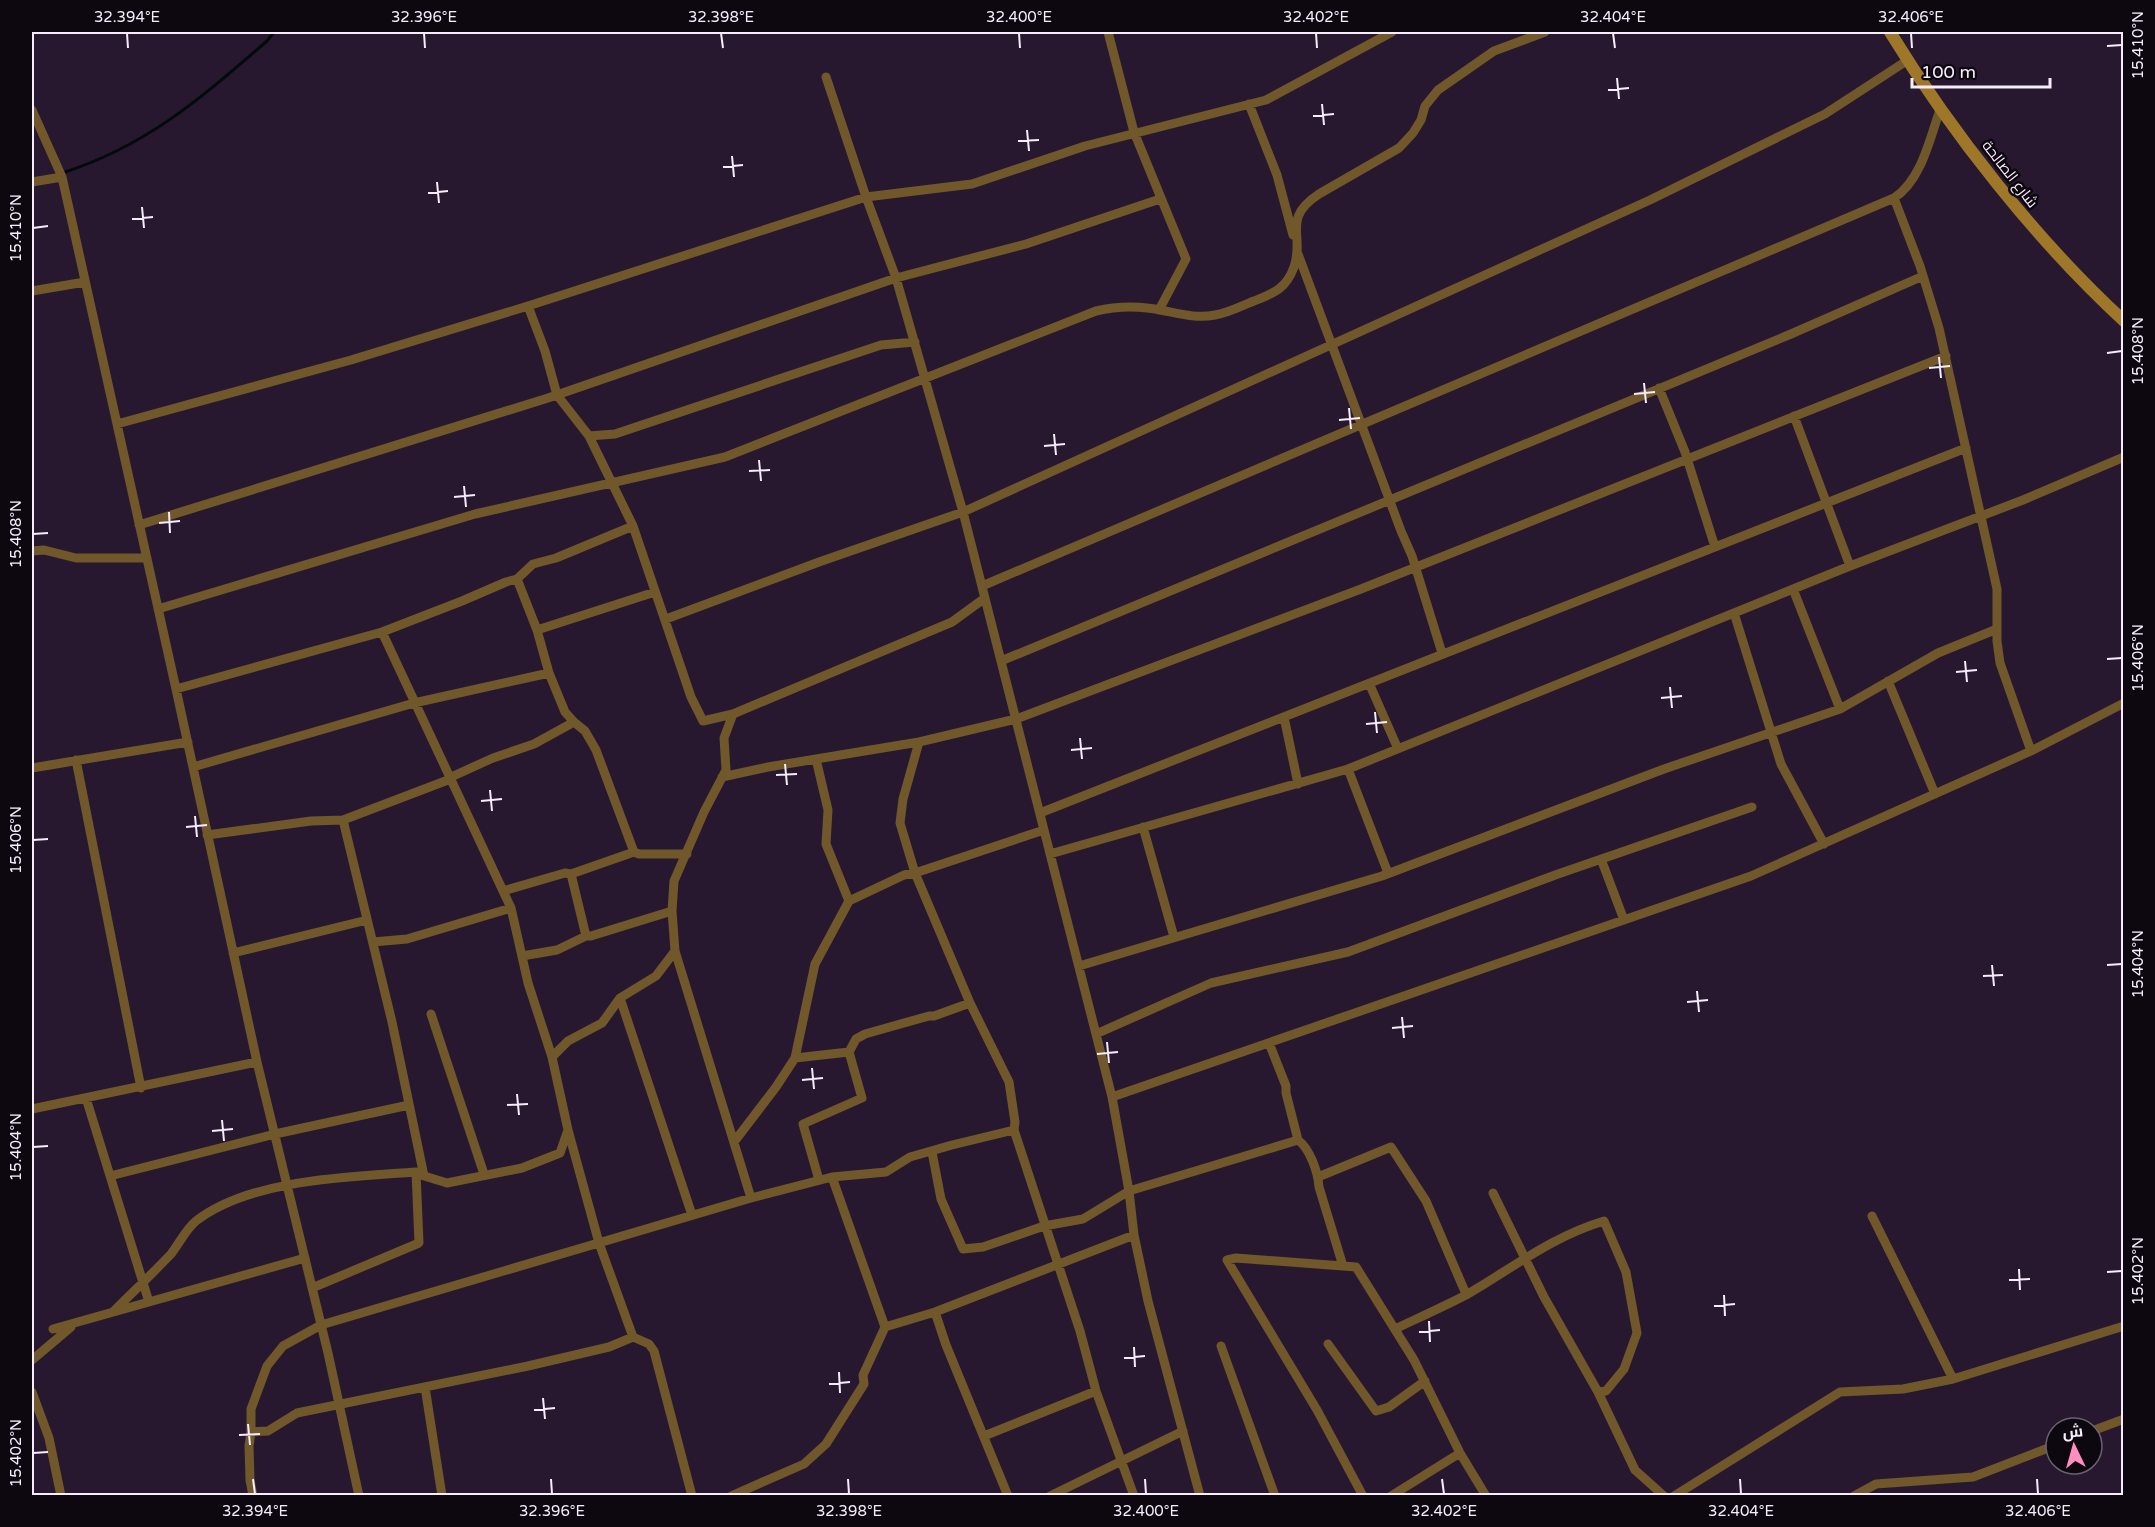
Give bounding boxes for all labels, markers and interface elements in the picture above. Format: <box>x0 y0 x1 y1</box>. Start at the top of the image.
text: 32.394°E <box>94 8 160 26</box>
text: 32.396°E <box>391 8 457 26</box>
text: 32.398°E <box>688 8 754 26</box>
text: 32.400°E <box>986 8 1052 26</box>
text: 32.402°E <box>1283 8 1349 26</box>
text: 32.404°E <box>1580 8 1646 26</box>
text: 32.406°E <box>1878 8 1944 26</box>
text: 15.410°N <box>2129 11 2147 79</box>
scale bar <box>1912 51 2050 89</box>
text: 100 m <box>1921 61 1976 83</box>
street label: شارع الصالحة <box>1977 137 2042 212</box>
text: 15.410°N <box>7 194 25 262</box>
text: 15.408°N <box>2129 317 2147 385</box>
text: 15.408°N <box>7 500 25 568</box>
text: 15.406°N <box>2129 624 2147 692</box>
text: 15.406°N <box>7 806 25 874</box>
text: 15.404°N <box>2129 930 2147 998</box>
text: 15.404°N <box>7 1113 25 1181</box>
text: 15.402°N <box>2129 1237 2147 1305</box>
north arrow <box>2044 1416 2104 1476</box>
text: 15.402°N <box>7 1419 25 1487</box>
text: ش <box>2062 1421 2084 1443</box>
text: 32.394°E <box>222 1502 288 1520</box>
text: 32.396°E <box>519 1502 585 1520</box>
text: 32.398°E <box>816 1502 882 1520</box>
text: 32.400°E <box>1113 1502 1179 1520</box>
text: 32.402°E <box>1411 1502 1477 1520</box>
text: 32.404°E <box>1708 1502 1774 1520</box>
text: 32.406°E <box>2005 1502 2071 1520</box>

